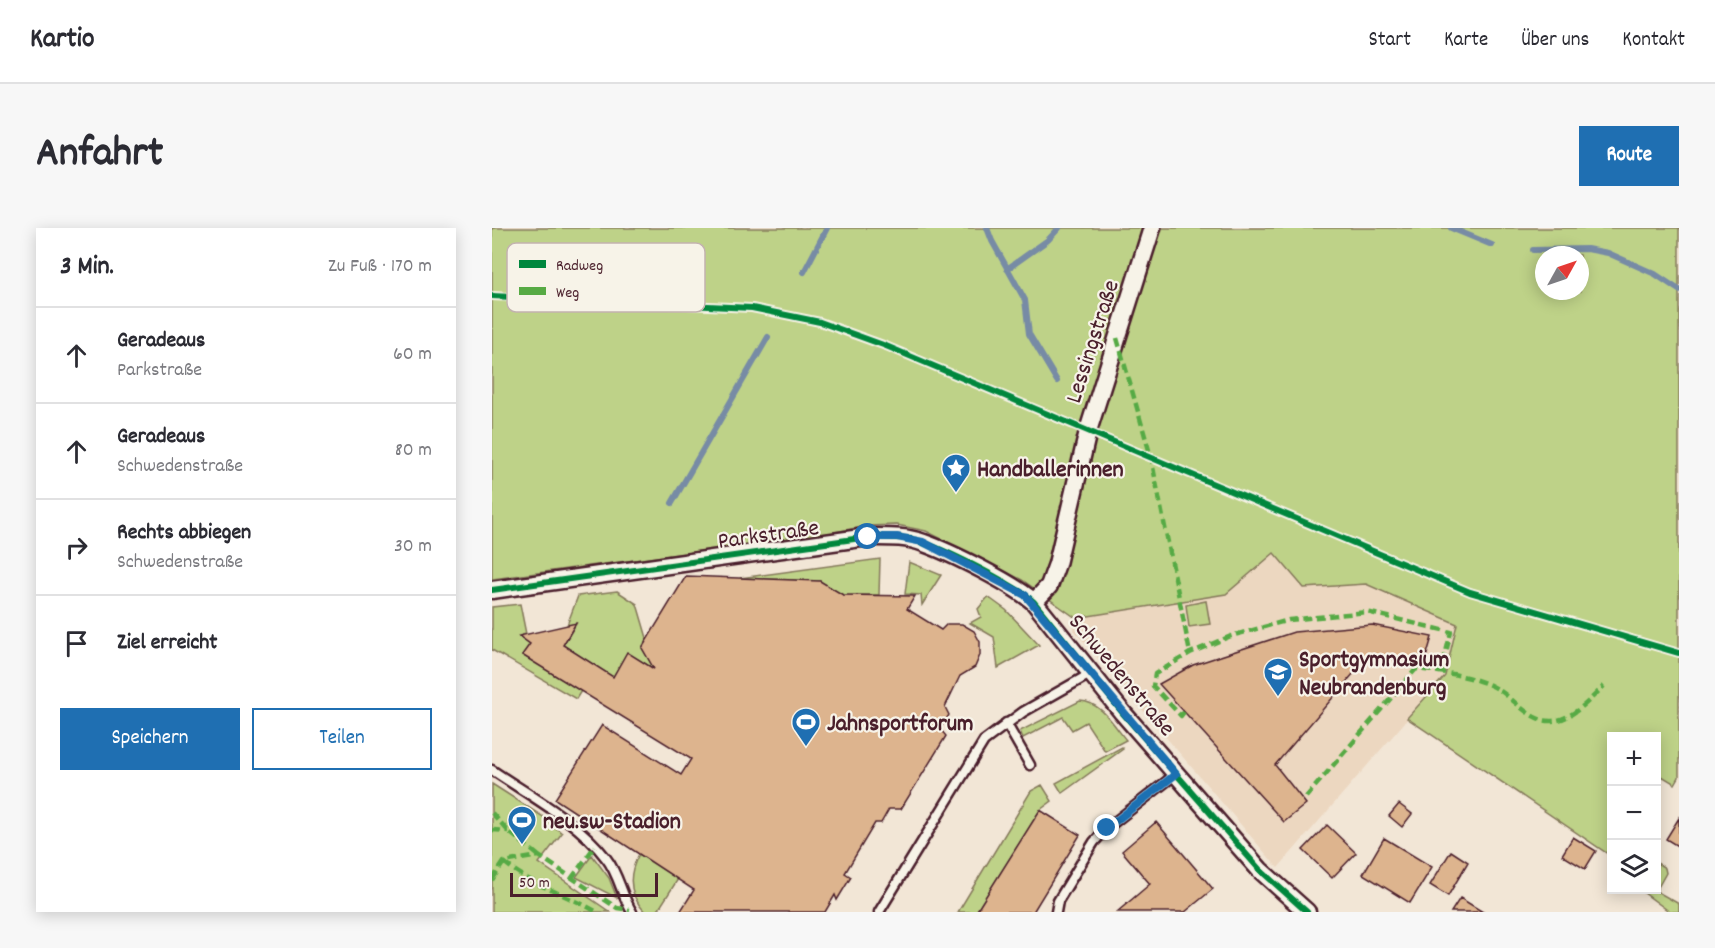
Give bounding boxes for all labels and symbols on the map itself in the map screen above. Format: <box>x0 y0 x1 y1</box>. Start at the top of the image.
legend <box>507 243 705 312</box>
north arrow <box>1535 246 1589 300</box>
text: Radweg <box>556 255 603 278</box>
street label: Lessingstraße <box>1058 276 1130 408</box>
text: Weg <box>556 282 579 305</box>
place icon: Handballerinnen <box>940 452 972 494</box>
place label: Handballerinnen <box>977 454 1124 488</box>
street label: Parkstraße <box>716 512 821 560</box>
route start <box>854 523 880 549</box>
street label: Schwedenstraße <box>1059 607 1182 745</box>
place label: Sportgymnasium Neubrandenburg <box>1299 644 1449 706</box>
school or university icon: Sportgymnasium Neubrandenburg <box>1262 656 1294 698</box>
sports icon: Jahnsportforum <box>790 706 822 748</box>
place label: Jahnsportforum <box>827 708 974 742</box>
sports icon: neu.sw-Stadion <box>506 804 538 846</box>
place label: neu.sw-Stadion <box>543 806 681 840</box>
route end <box>1093 814 1119 840</box>
scale bar <box>510 870 658 898</box>

